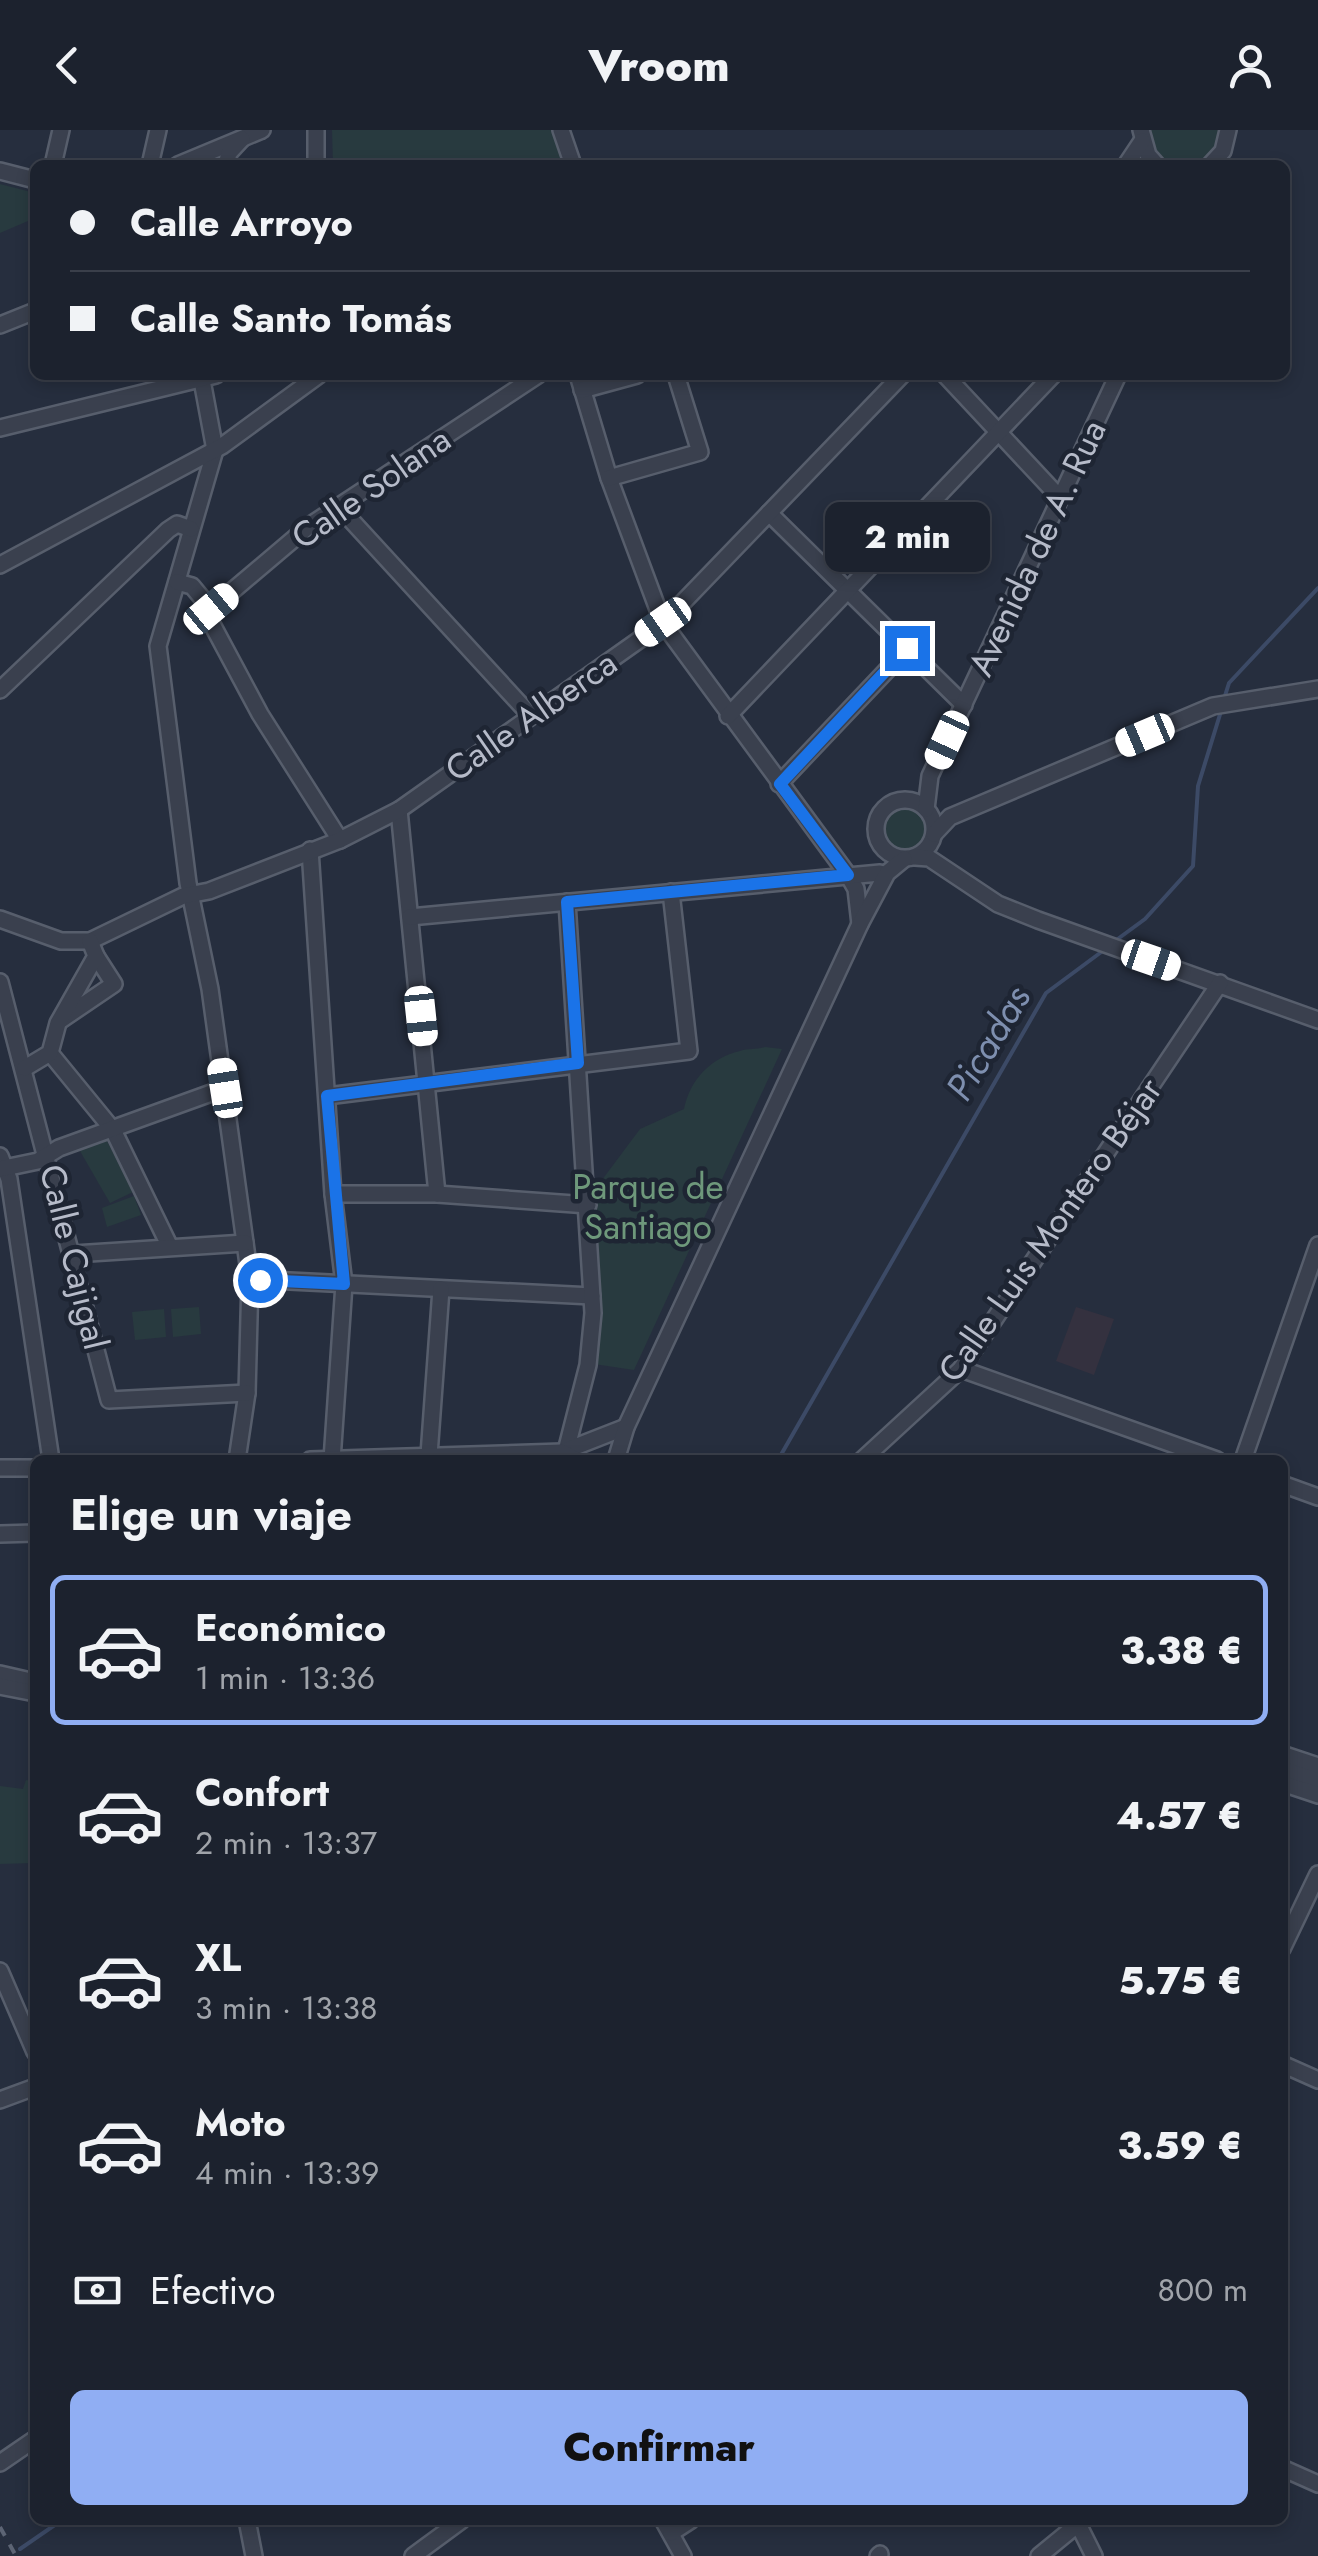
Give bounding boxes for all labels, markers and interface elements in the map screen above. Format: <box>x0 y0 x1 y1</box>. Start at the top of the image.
text: Vroom <box>588 33 730 98</box>
icon: back <box>40 38 95 93</box>
icon: person <box>1223 38 1278 93</box>
text: Calle Arroyo <box>130 195 353 250</box>
text: Calle Santo Tomás <box>130 291 452 346</box>
street label: Avenida de A. Rua <box>956 412 1118 684</box>
street label: Calle Solana <box>281 415 461 561</box>
callout: 2 min <box>824 503 990 573</box>
text: 2 min <box>865 514 950 560</box>
car <box>178 578 244 640</box>
car <box>630 593 696 651</box>
route end <box>885 626 930 671</box>
street label: Calle Alberca <box>435 638 627 794</box>
car <box>921 706 973 774</box>
car <box>1112 709 1178 761</box>
car <box>1118 936 1184 984</box>
water label: Picadas <box>932 974 1044 1111</box>
car <box>403 985 439 1047</box>
car <box>205 1056 245 1120</box>
street label: Calle Luis Montero Béjar <box>926 1068 1174 1392</box>
street label: Calle Cajigal <box>27 1159 121 1355</box>
park label: Parque de Santiago <box>572 1162 724 1252</box>
route start <box>238 1258 283 1303</box>
text: Elige un viaje <box>70 1482 352 1547</box>
text: Económico <box>195 1600 386 1655</box>
icon: car <box>75 1605 165 1695</box>
text: 3.38 € <box>1120 1623 1243 1678</box>
text: 1 min · 13:36 <box>195 1655 375 1701</box>
text: Confort <box>195 1765 329 1820</box>
icon: car <box>75 1770 165 1860</box>
text: 4.57 € <box>1116 1788 1243 1843</box>
text: 2 min · 13:37 <box>195 1820 377 1866</box>
text: XL <box>195 1930 241 1985</box>
icon: car <box>75 1935 165 2025</box>
text: 5.75 € <box>1119 1953 1243 2008</box>
text: 3 min · 13:38 <box>195 1985 377 2031</box>
text: Moto <box>195 2095 286 2150</box>
icon: car <box>75 2100 165 2190</box>
text: 3.59 € <box>1118 2118 1243 2173</box>
text: 4 min · 13:39 <box>195 2150 380 2196</box>
icon: cash <box>70 2263 125 2318</box>
text: Efectivo <box>150 2263 275 2318</box>
text: 800 m <box>1158 2267 1248 2313</box>
button: Confirmar <box>70 2390 1248 2505</box>

